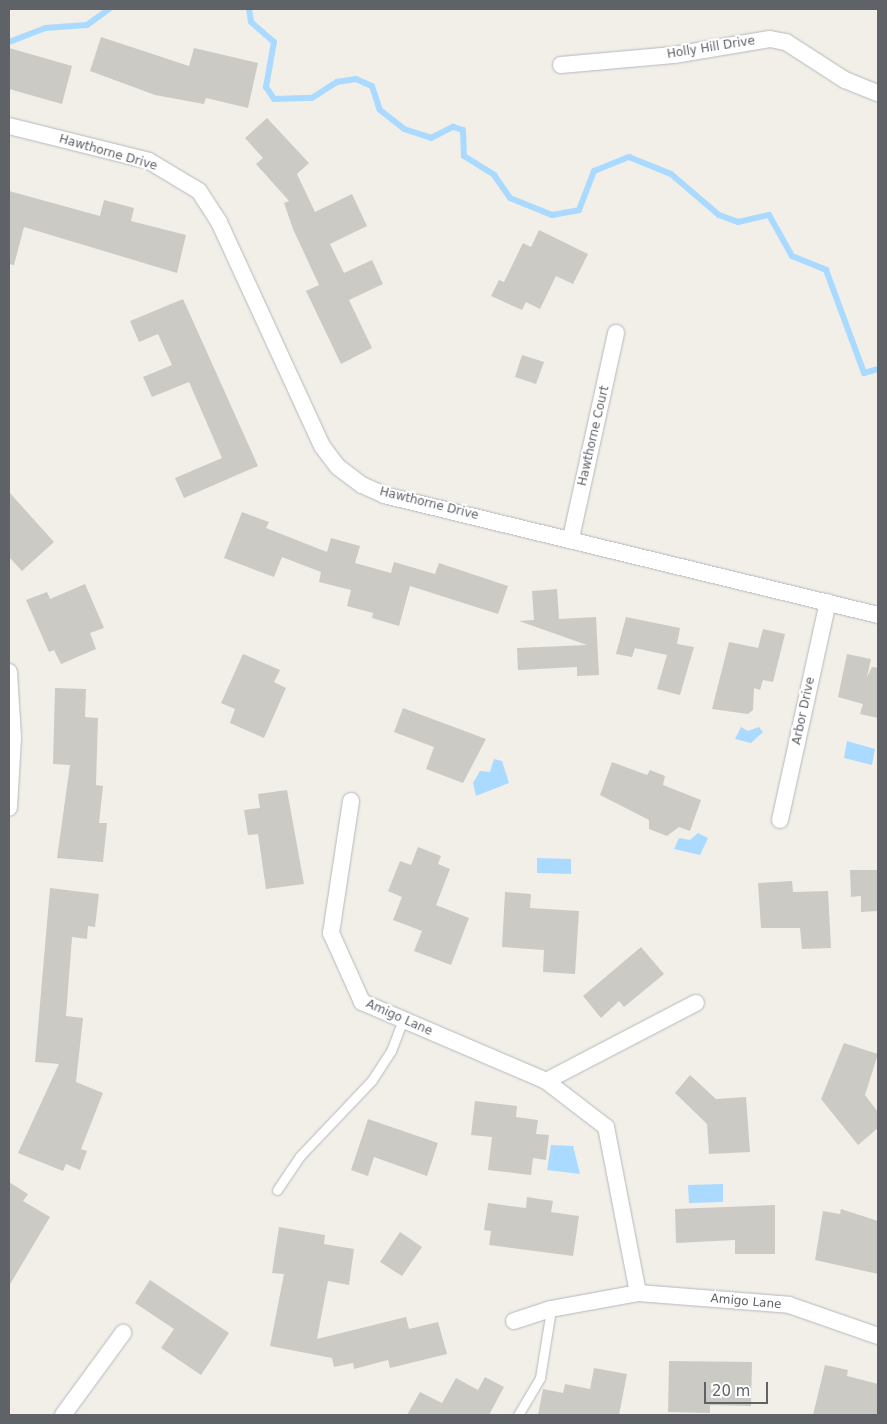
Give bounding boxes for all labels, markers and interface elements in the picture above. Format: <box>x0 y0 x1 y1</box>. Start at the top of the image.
street label: Holly Hill Drive <box>666 34 756 62</box>
street label: Hawthorne Drive <box>57 132 159 174</box>
street label: Hawthorne Court <box>575 385 613 487</box>
street label: Hawthorne Drive <box>378 485 480 523</box>
street label: Arbor Drive <box>790 676 818 746</box>
street label: Amigo Lane <box>364 997 434 1039</box>
street label: Amigo Lane <box>710 1292 782 1312</box>
scale bar <box>707 1372 771 1404</box>
text: 20 m <box>712 1382 750 1400</box>

